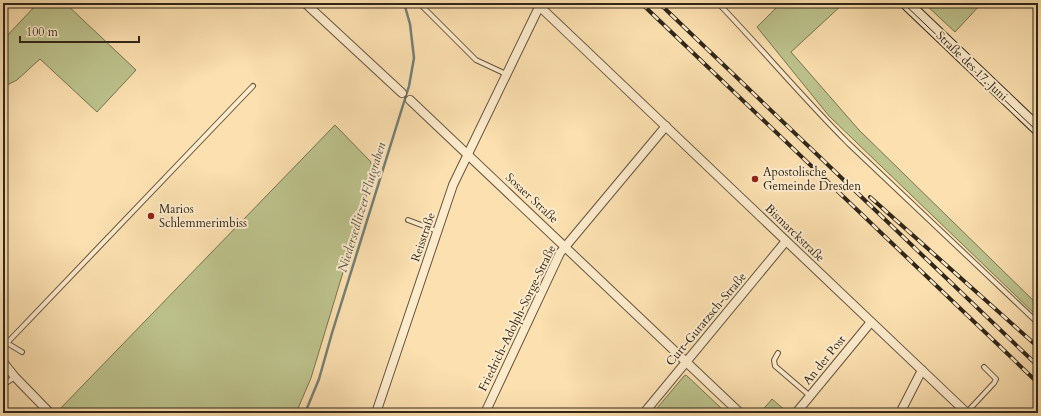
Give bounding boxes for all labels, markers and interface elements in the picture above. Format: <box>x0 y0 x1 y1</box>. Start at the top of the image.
scale bar <box>20 18 139 44</box>
text: 100 m <box>26 24 59 40</box>
street label: Straße des 17. Juni <box>933 28 1012 105</box>
water label: Niedersedlitzer Flutgraben <box>334 139 390 274</box>
place label: Apostolische Gemeinde Dresden <box>763 164 861 194</box>
street label: Sosaer Straße <box>502 169 562 227</box>
marker: Apostolische Gemeinde Dresden <box>750 174 760 184</box>
street label: Bismarckstraße <box>762 200 828 266</box>
place label: Marios Schlemmerimbiss <box>159 201 247 231</box>
street label: Reisstraße <box>407 210 439 264</box>
marker: Marios Schlemmerimbiss <box>146 211 156 221</box>
street label: Friedrich-Adolph-Sorge-Straße <box>475 242 559 394</box>
street label: Curt-Guratzsch-Straße <box>662 269 750 369</box>
street label: An der Post <box>799 332 849 388</box>

